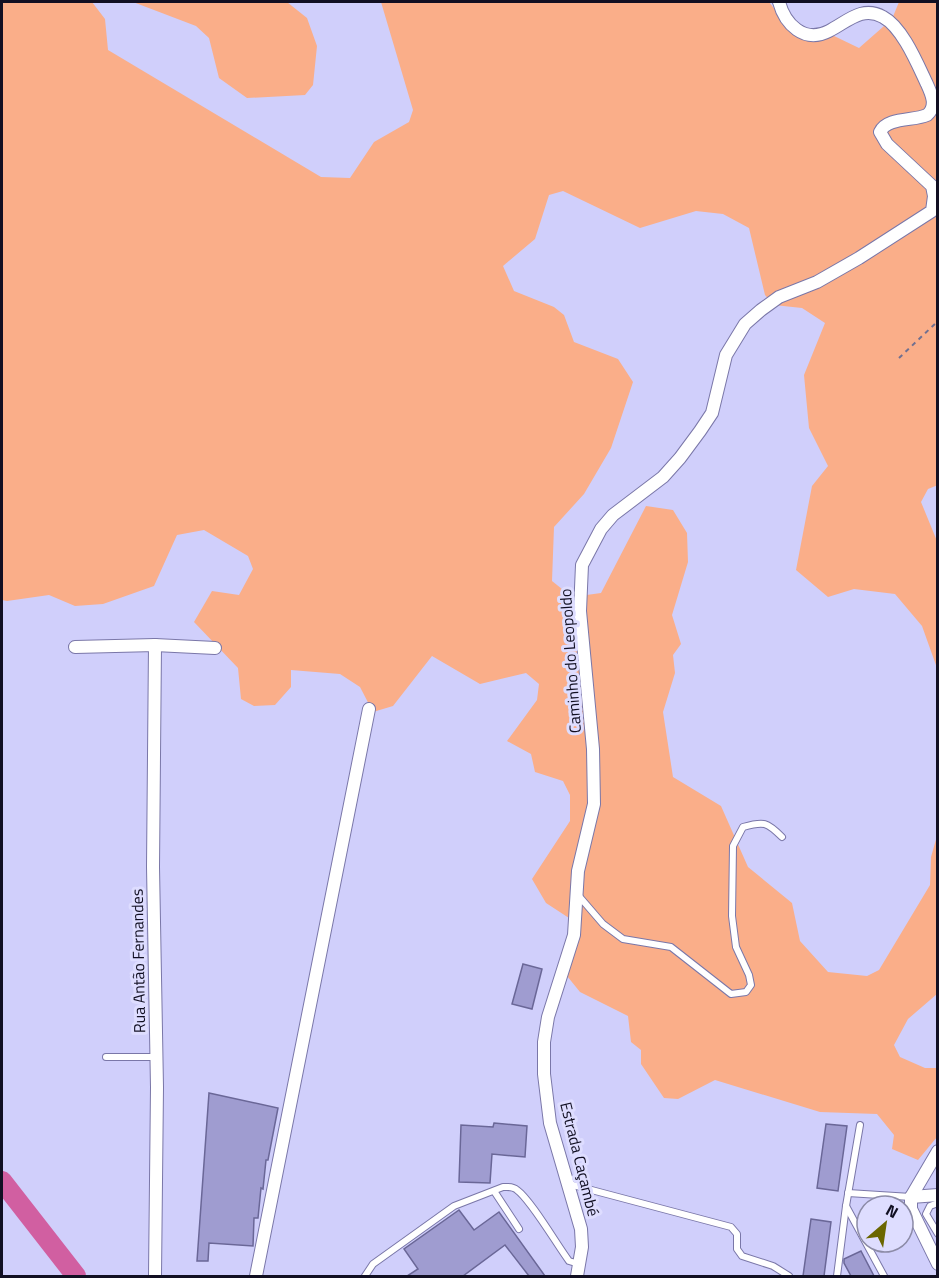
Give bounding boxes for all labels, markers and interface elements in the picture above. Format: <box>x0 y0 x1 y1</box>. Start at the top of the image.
street label: Caminho do Leopoldo <box>553 588 587 734</box>
street label: Rua Antão Fernandes <box>125 889 151 1033</box>
street label: Estrada Caçambé <box>554 1099 606 1219</box>
north arrow <box>855 1194 915 1254</box>
text: N <box>882 1198 903 1224</box>

